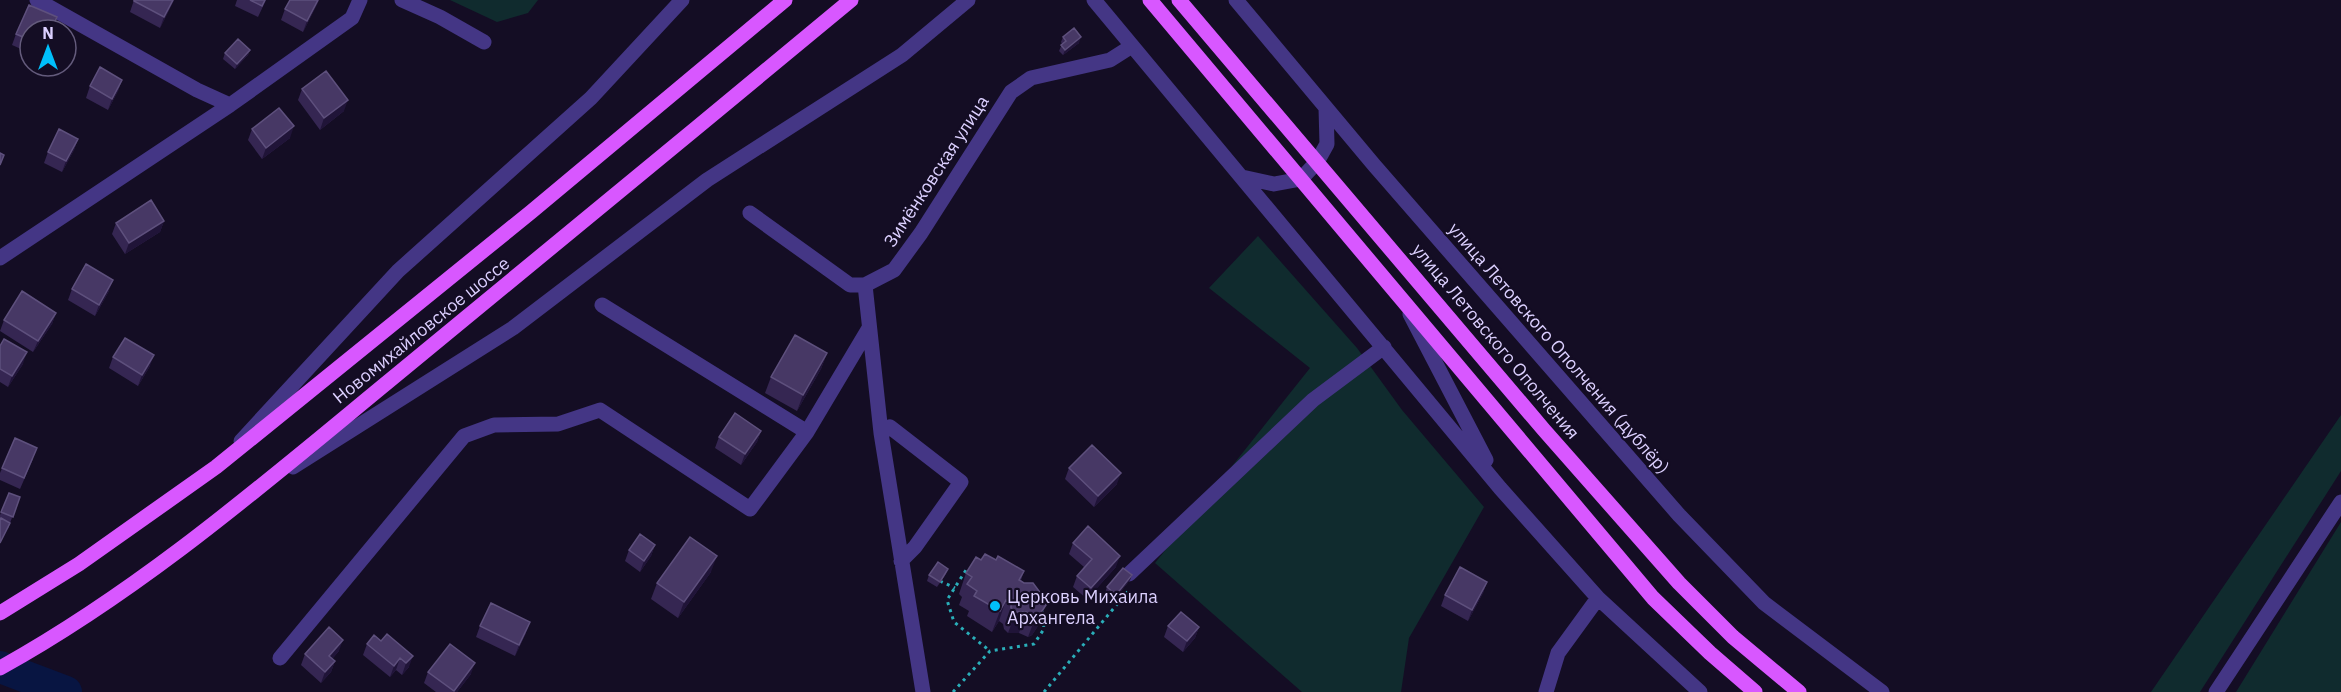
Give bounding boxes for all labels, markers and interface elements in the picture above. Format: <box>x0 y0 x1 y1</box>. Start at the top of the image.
north arrow <box>18 18 78 78</box>
text: N <box>42 23 54 43</box>
street label: Зимёнковская улица <box>878 91 994 251</box>
street label: улица Летовского Ополчения (дублёр) <box>1443 218 1675 478</box>
street label: улица Летовского Ополчения <box>1407 238 1585 444</box>
street label: Новомихайловское шоссе <box>328 252 514 408</box>
place label: Церковь Михаила Архангела <box>1007 585 1158 629</box>
marker: Церковь Михаила Архангела <box>988 599 1002 613</box>

